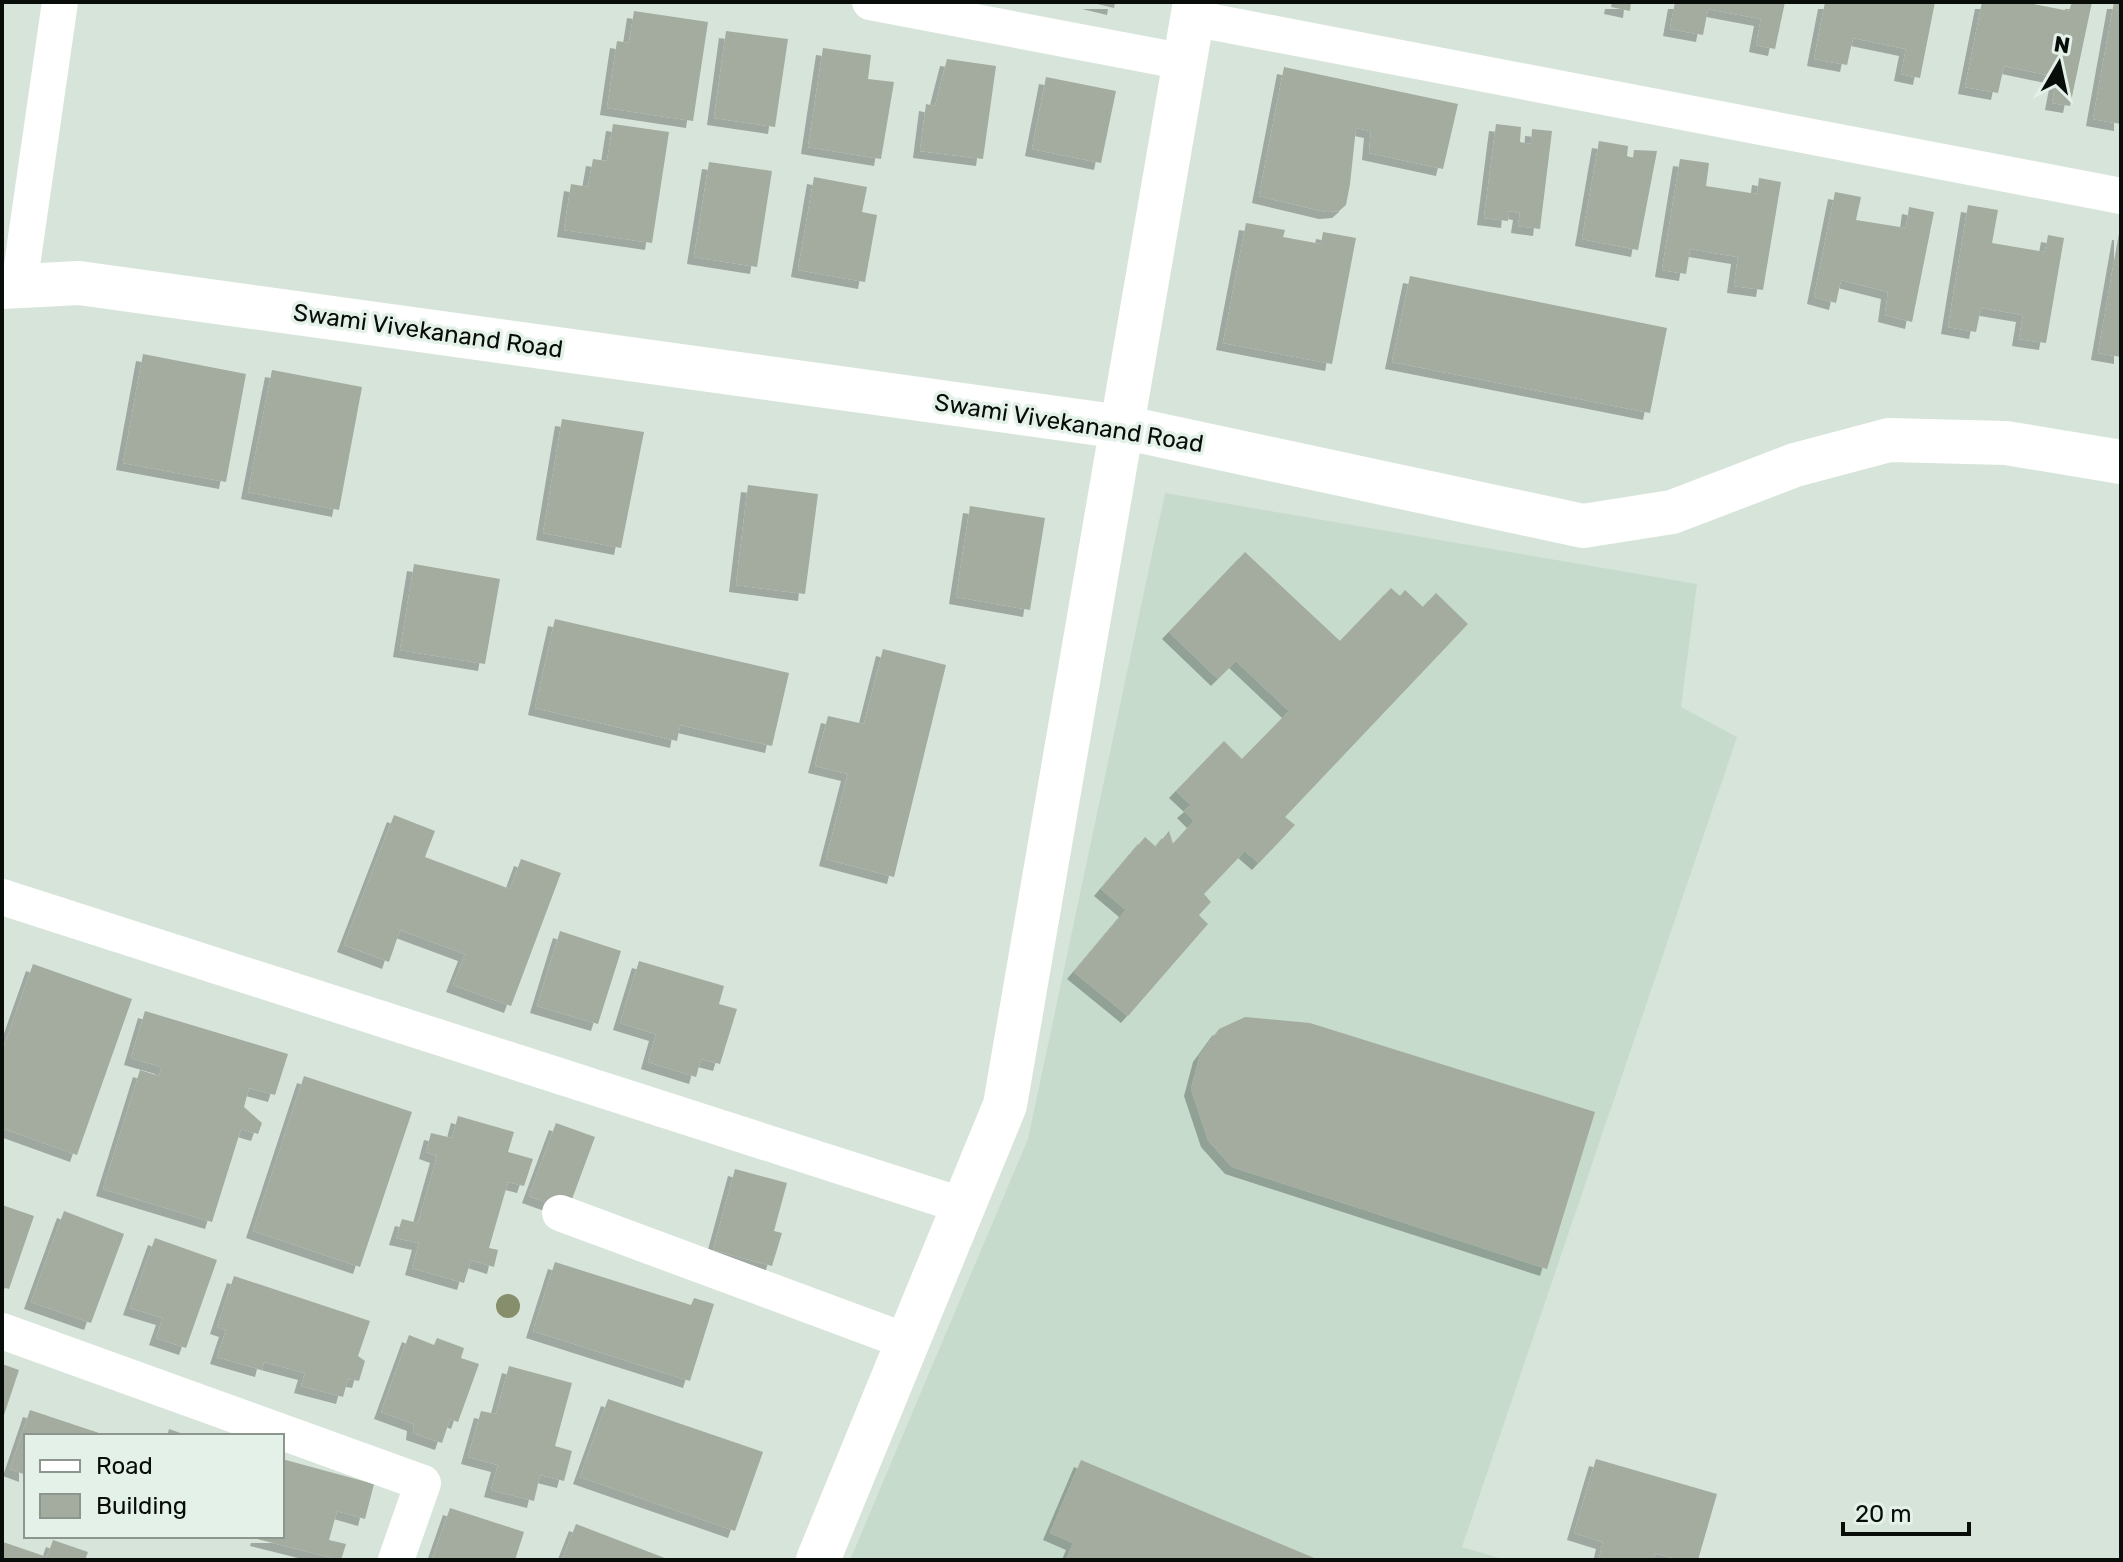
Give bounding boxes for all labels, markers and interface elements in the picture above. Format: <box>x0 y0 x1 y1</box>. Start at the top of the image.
north arrow <box>2019 24 2099 104</box>
text: N <box>2052 30 2072 59</box>
street label: Swami Vivekanand Road <box>291 298 565 364</box>
street label: Swami Vivekanand Road <box>933 388 1205 458</box>
legend <box>24 1434 284 1538</box>
text: Road <box>96 1452 153 1480</box>
scale bar <box>1843 1486 1969 1536</box>
text: Building <box>96 1492 187 1520</box>
text: 20 m <box>1855 1500 1912 1528</box>

